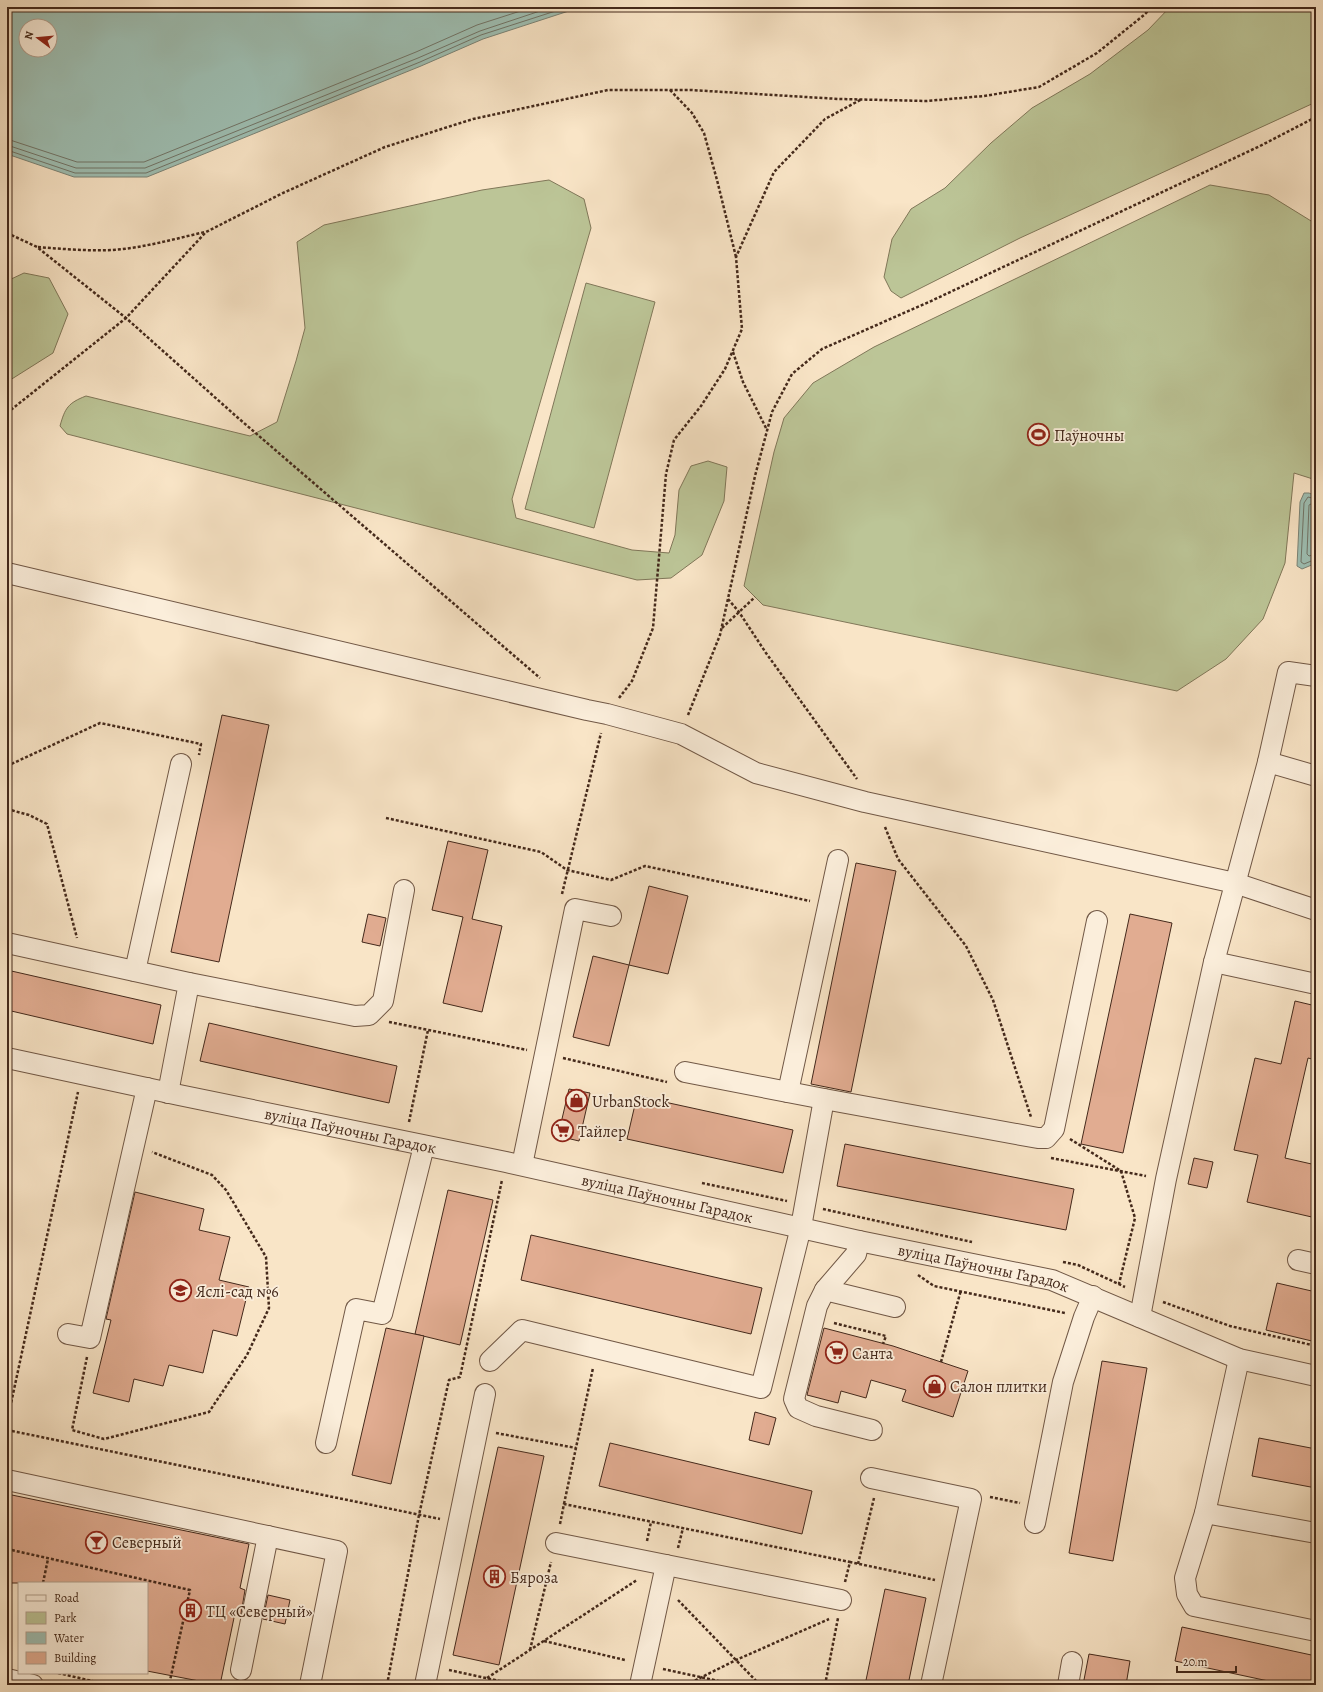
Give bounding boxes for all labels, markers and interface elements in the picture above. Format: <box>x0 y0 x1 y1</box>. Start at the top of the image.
north arrow <box>18 18 58 58</box>
text: N <box>21 29 37 41</box>
sports icon: Паўночны <box>1025 422 1051 448</box>
place label: Паўночны <box>1054 425 1124 447</box>
shop icon: UrbanStock <box>564 1088 590 1114</box>
place label: UrbanStock <box>592 1091 669 1113</box>
street label: вуліца Паўночны Гарадок <box>262 1103 438 1159</box>
supermarket icon: Тайлер <box>550 1118 576 1144</box>
place label: Тайлер <box>578 1121 626 1143</box>
street label: вуліца Паўночны Гарадок <box>579 1169 755 1229</box>
street label: вуліца Паўночны Гарадок <box>896 1239 1073 1298</box>
school or university icon: Яслі-сад №6 <box>168 1278 194 1304</box>
place label: Яслі-сад №6 <box>196 1281 279 1303</box>
supermarket icon: Санта <box>824 1340 850 1366</box>
place label: Санта <box>852 1343 894 1365</box>
shop icon: Салон плитки <box>922 1373 948 1399</box>
place label: Салон плитки <box>950 1376 1047 1398</box>
bar icon: Северный <box>83 1529 109 1555</box>
place label: Северный <box>112 1532 182 1554</box>
building icon: Бяроза <box>481 1564 507 1590</box>
place label: Бяроза <box>510 1567 559 1589</box>
legend <box>18 1582 148 1674</box>
text: Road <box>54 1590 80 1606</box>
building icon: ТЦ «Северный» <box>178 1598 204 1624</box>
place label: ТЦ «Северный» <box>206 1601 313 1623</box>
text: Park <box>54 1610 77 1626</box>
text: Water <box>53 1630 84 1646</box>
scale bar <box>1177 1648 1236 1674</box>
text: Building <box>54 1650 96 1666</box>
text: 20 m <box>1183 1654 1207 1670</box>

